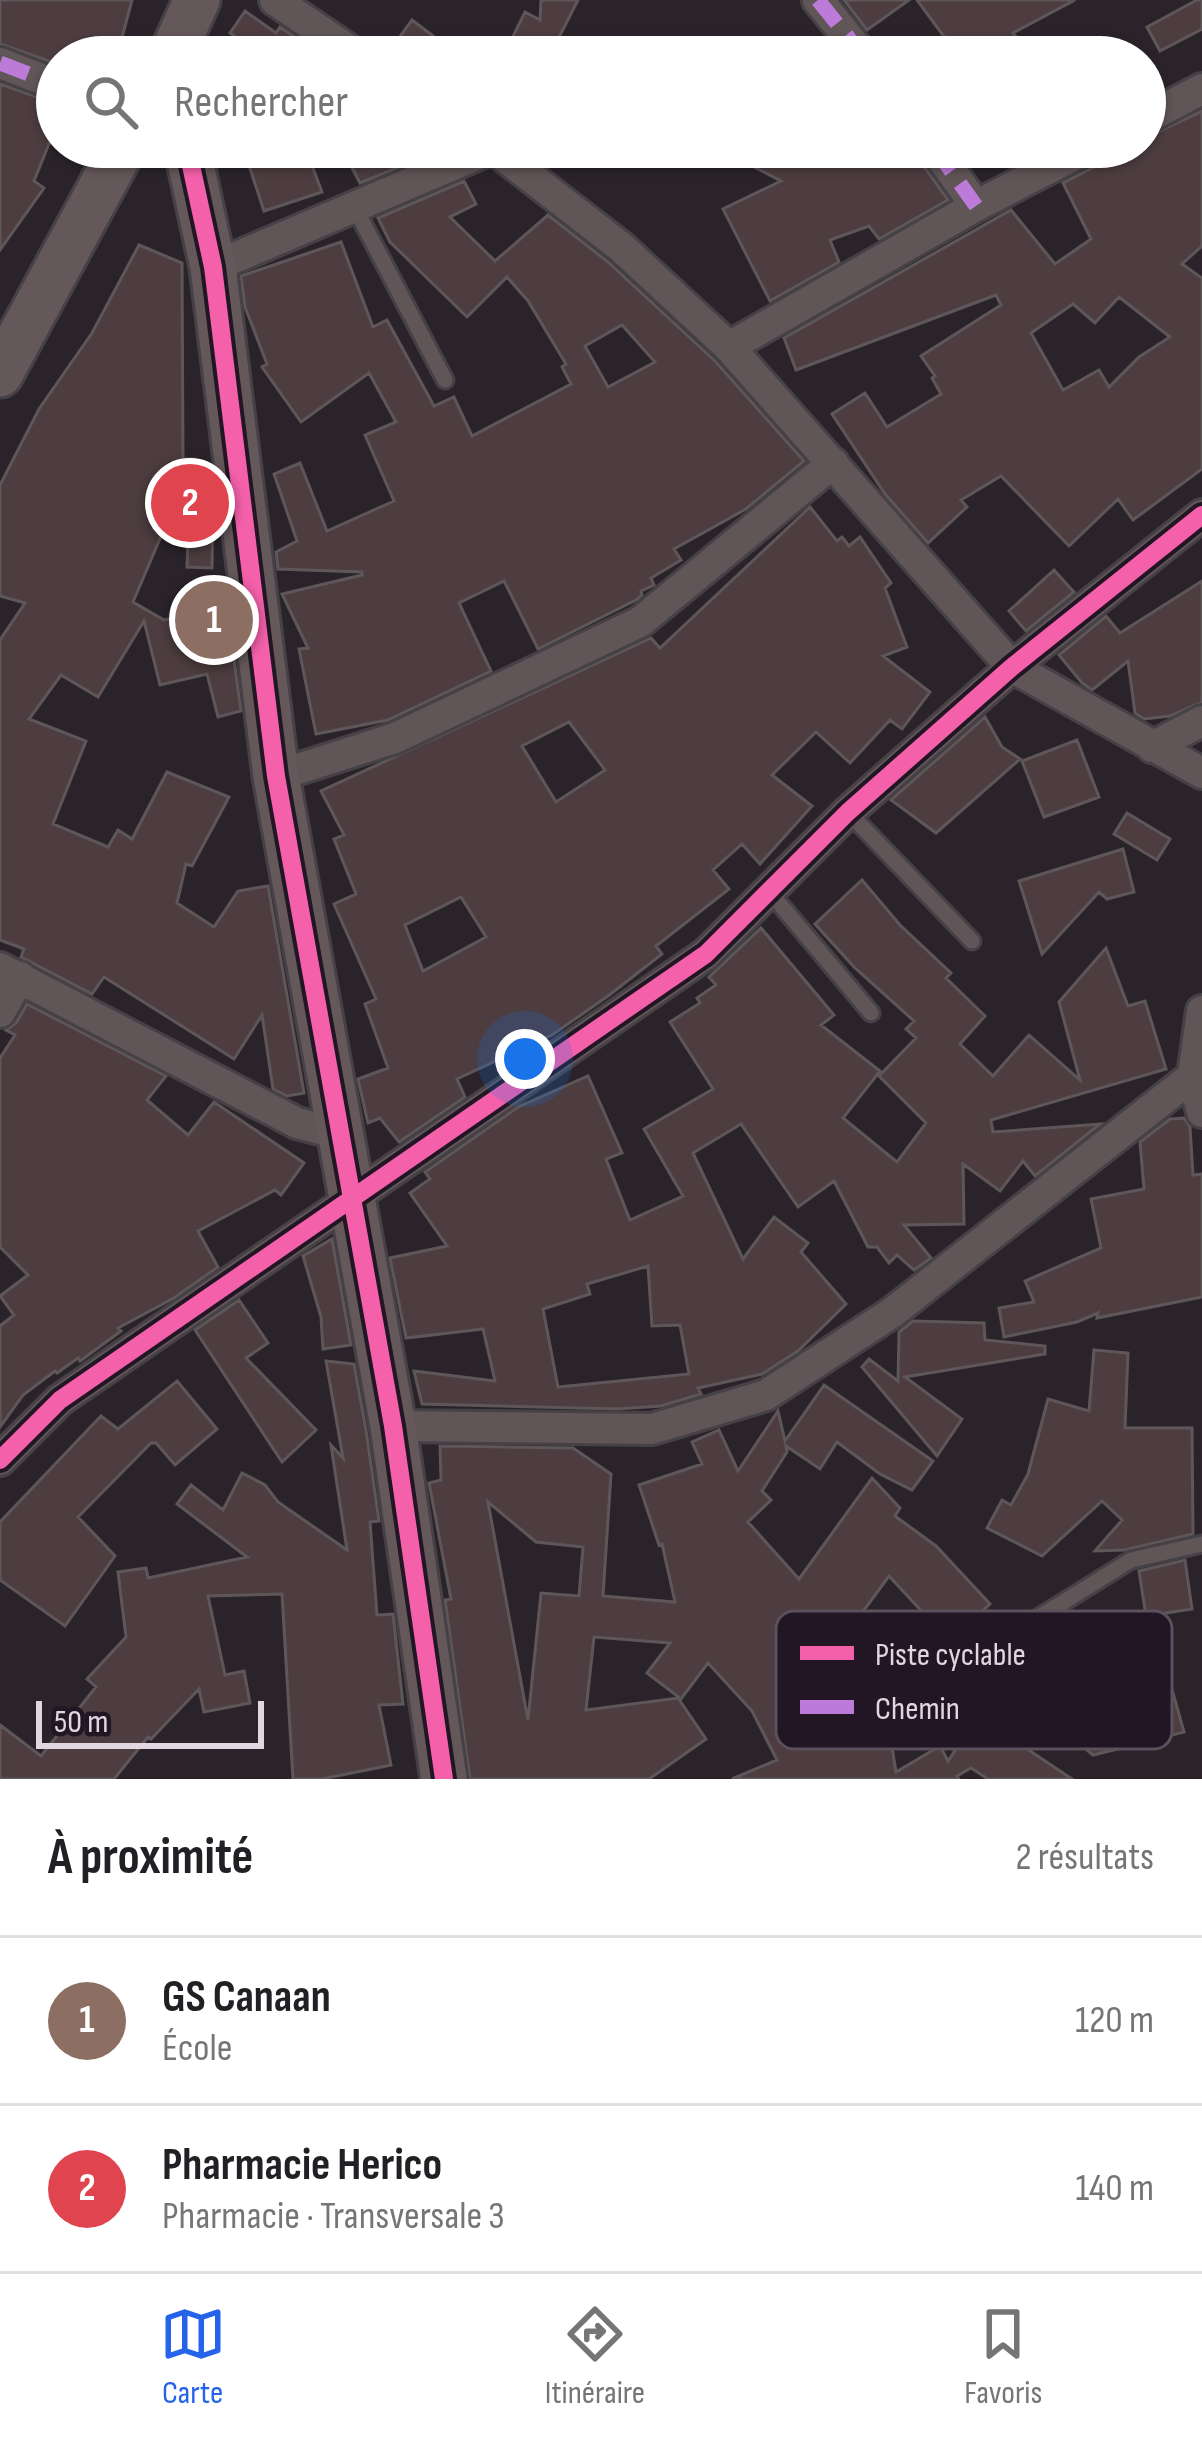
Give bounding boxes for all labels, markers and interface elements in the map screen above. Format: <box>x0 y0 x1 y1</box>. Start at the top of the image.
search box <box>36 36 1166 168</box>
icon: search <box>78 69 144 135</box>
text: Rechercher <box>174 75 348 130</box>
pin: 2 <box>151 458 229 548</box>
pin: 1 <box>175 575 253 665</box>
your location <box>495 1029 555 1089</box>
legend <box>776 1611 1172 1749</box>
text: Piste cyclable <box>875 1635 1026 1675</box>
text: Chemin <box>875 1689 960 1729</box>
scale bar <box>36 1695 264 1748</box>
text: 50 m <box>54 1702 108 1742</box>
text: À proximité <box>48 1827 253 1888</box>
text: 2 résultats <box>1016 1834 1154 1881</box>
text: GS Canaan <box>162 1970 331 2025</box>
text: 1 <box>79 1997 95 2044</box>
text: 120 m <box>1075 1997 1154 2044</box>
text: École <box>162 2025 232 2072</box>
text: Pharmacie Herico <box>162 2138 442 2193</box>
text: 2 <box>78 2165 96 2212</box>
text: 140 m <box>1075 2165 1154 2212</box>
text: Pharmacie · Transversale 3 <box>162 2193 505 2240</box>
tab: Carte <box>160 2301 226 2413</box>
tab: Itinéraire <box>545 2301 645 2413</box>
tab: Favoris <box>964 2301 1042 2413</box>

